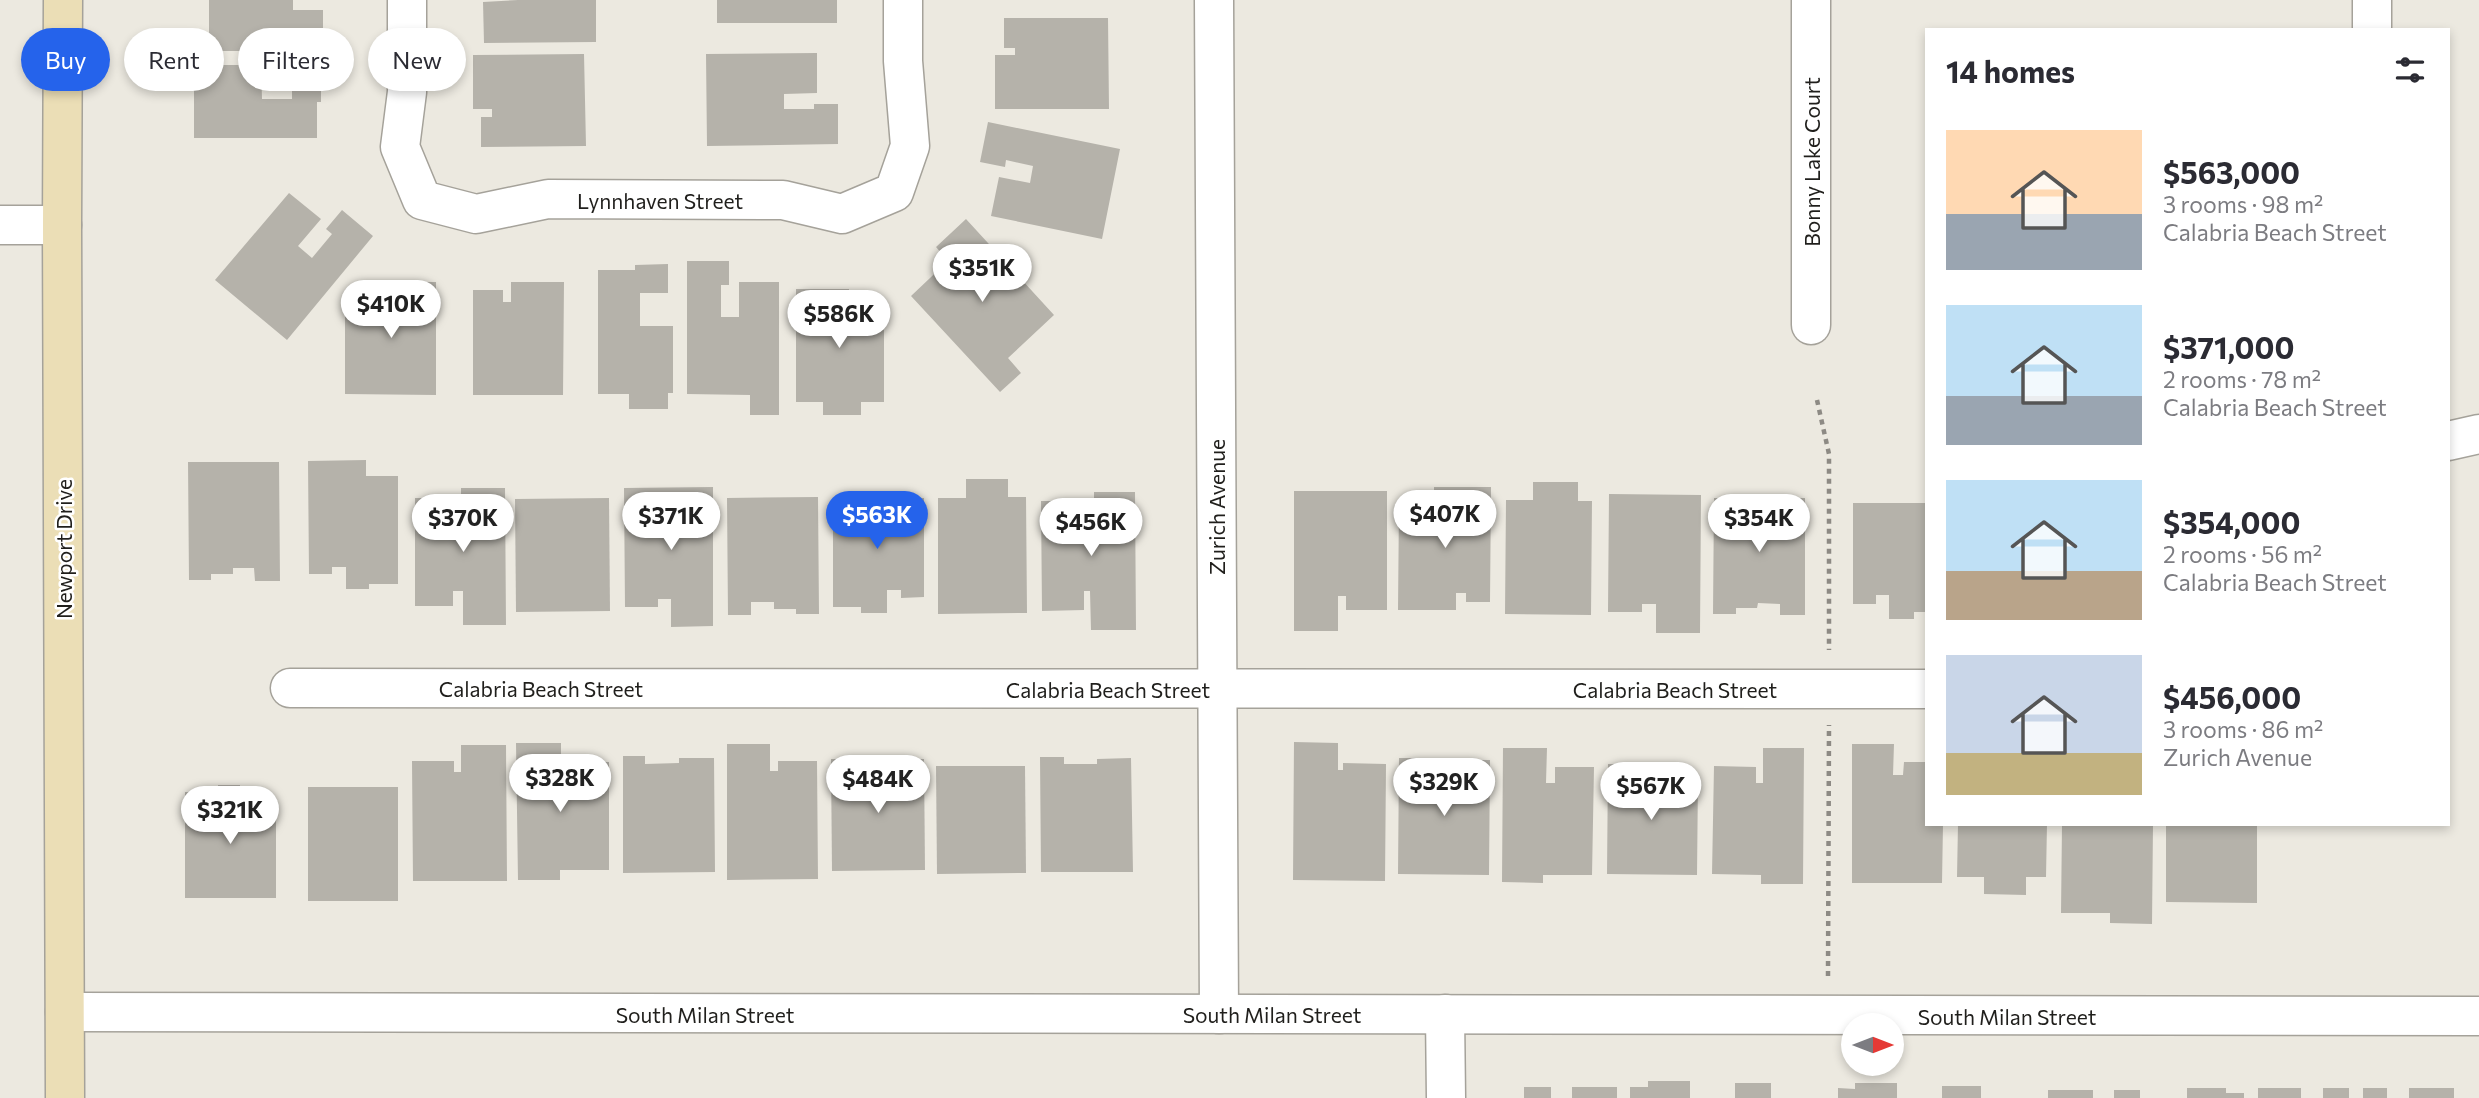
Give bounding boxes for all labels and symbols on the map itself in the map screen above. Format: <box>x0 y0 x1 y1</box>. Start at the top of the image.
street label: Bonny Lake Court <box>1799 77 1824 247</box>
street label: Lynnhaven Street <box>577 188 743 213</box>
pin: $351K <box>933 244 1031 304</box>
pin: $410K <box>342 280 440 340</box>
pin: $586K <box>790 290 888 350</box>
street label: Zurich Avenue <box>1204 439 1229 575</box>
street label: Newport Drive <box>51 479 76 619</box>
pin: $407K <box>1396 490 1494 550</box>
pin: $563K <box>828 491 926 551</box>
pin: $371K <box>622 492 720 552</box>
pin: $370K <box>414 494 512 554</box>
pin: $354K <box>1710 494 1808 554</box>
pin: $456K <box>1042 498 1140 558</box>
street label: Calabria Beach Street <box>439 676 643 701</box>
street label: Calabria Beach Street <box>1006 677 1210 702</box>
street label: Calabria Beach Street <box>1573 677 1777 702</box>
pin: $328K <box>511 754 609 814</box>
pin: $484K <box>829 756 927 815</box>
pin: $329K <box>1395 758 1493 818</box>
pin: $567K <box>1602 762 1700 822</box>
pin: $321K <box>181 786 279 846</box>
street label: South Milan Street <box>616 1002 794 1027</box>
street label: South Milan Street <box>1183 1002 1361 1027</box>
street label: South Milan Street <box>1918 1004 2096 1029</box>
north arrow <box>1841 1013 1904 1076</box>

